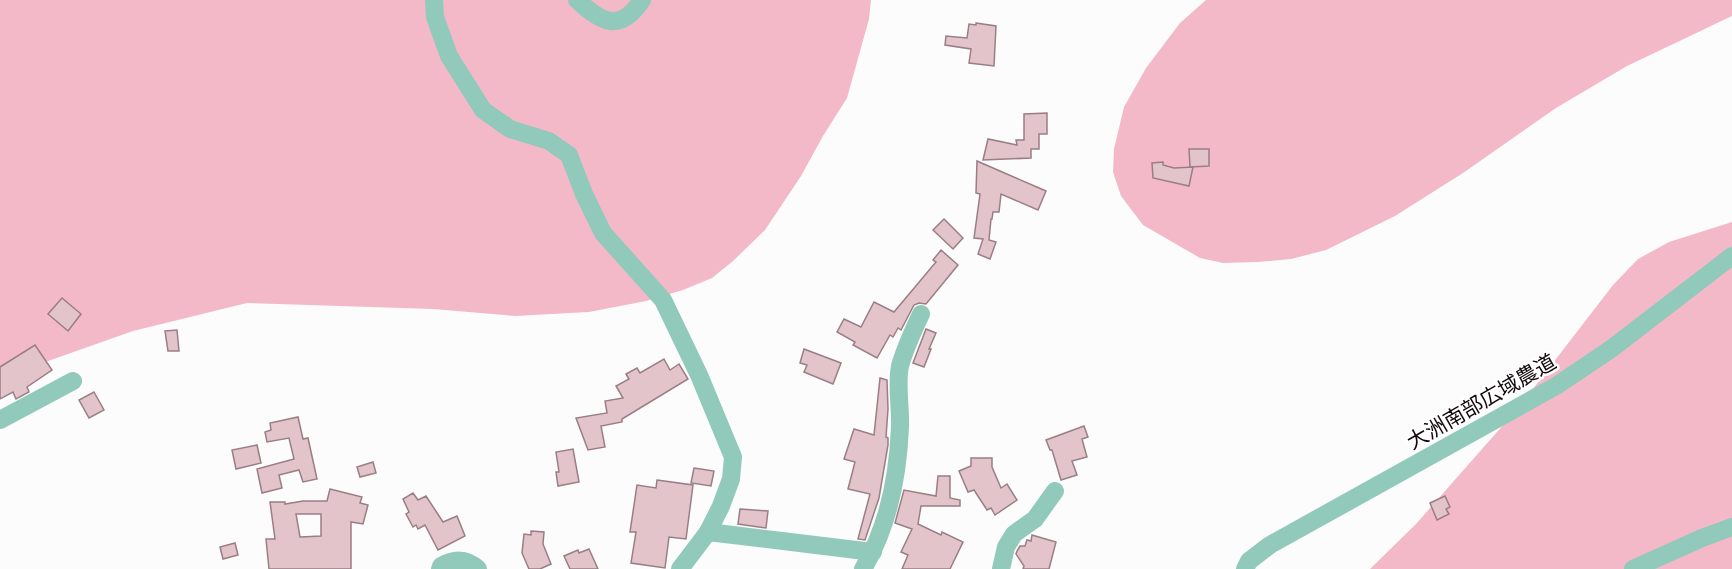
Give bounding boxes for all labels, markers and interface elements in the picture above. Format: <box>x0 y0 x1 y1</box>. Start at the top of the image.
street label: 大洲南部広域農道 <box>1401 347 1561 455</box>

